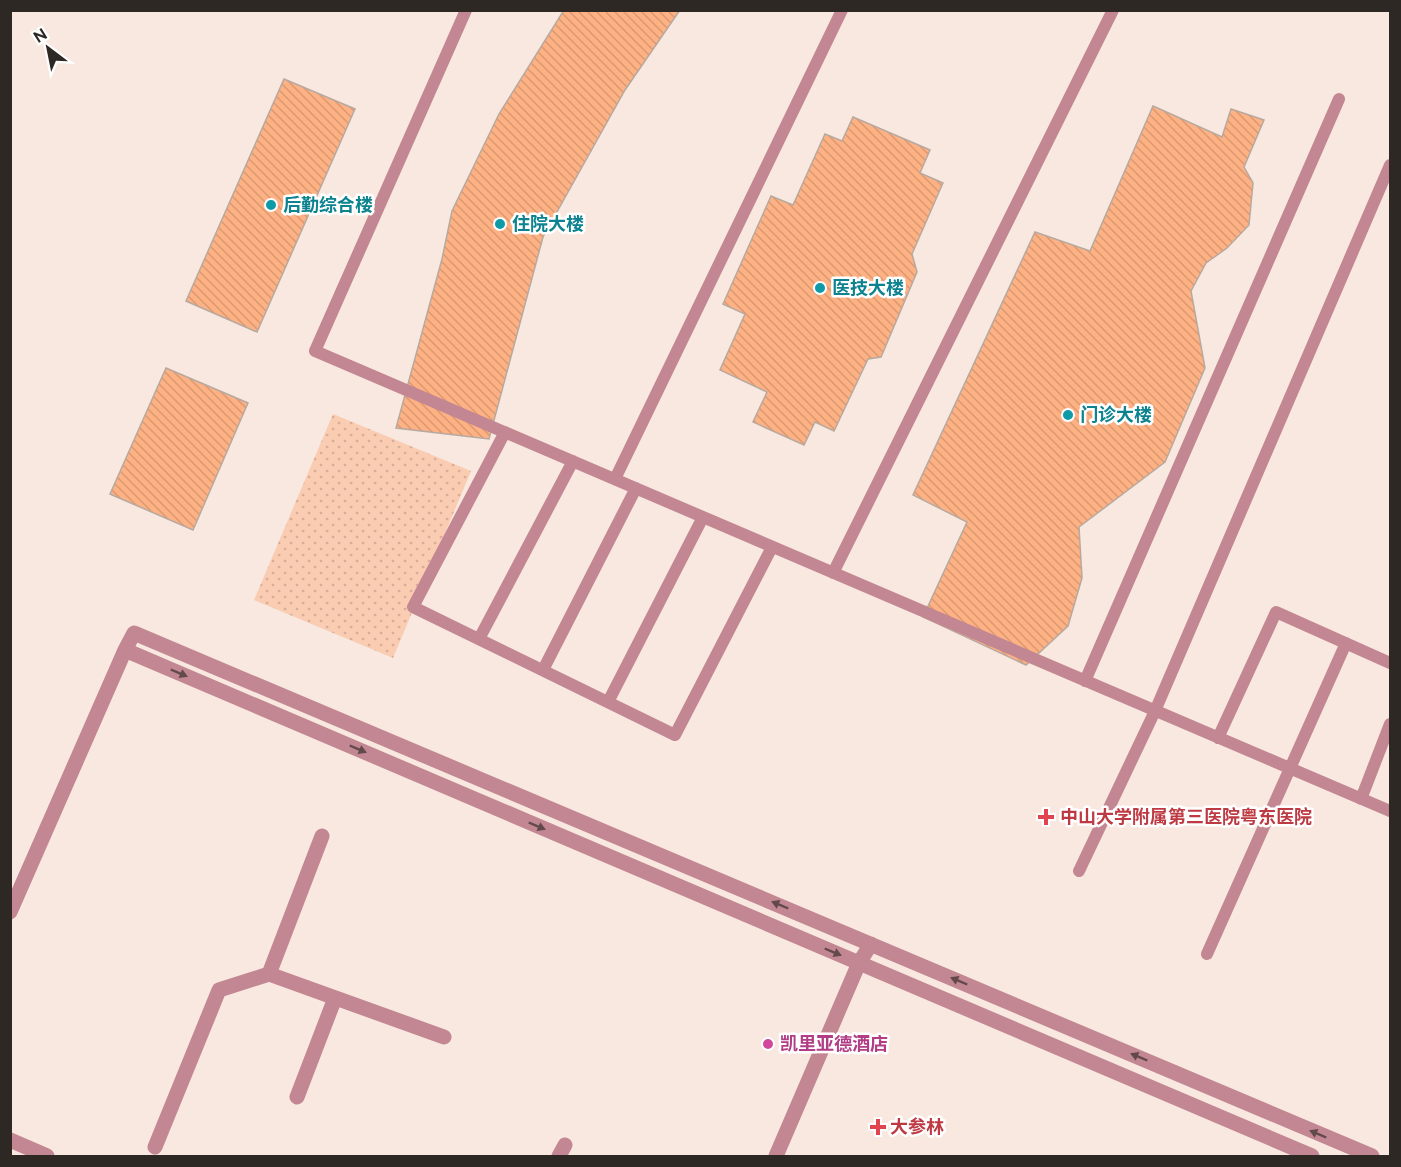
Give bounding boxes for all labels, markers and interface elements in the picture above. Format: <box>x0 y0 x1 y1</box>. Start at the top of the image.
north arrow <box>18 18 78 78</box>
text: N <box>30 24 51 47</box>
place label: 后勤综合楼 <box>283 194 373 215</box>
marker: 后勤综合楼 <box>264 198 278 212</box>
place label: 住院大楼 <box>512 213 584 234</box>
marker: 住院大楼 <box>493 217 507 231</box>
place label: 医技大楼 <box>832 277 904 298</box>
marker: 医技大楼 <box>813 281 827 295</box>
place label: 门诊大楼 <box>1080 404 1152 425</box>
marker: 门诊大楼 <box>1061 408 1075 422</box>
one-way arrow <box>170 668 188 678</box>
one-way arrow <box>349 745 367 755</box>
place label: 中山大学附属第三医院粤东医院 <box>1060 806 1312 827</box>
marker: 中山大学附属第三医院粤东医院 <box>1037 808 1055 826</box>
one-way arrow <box>529 821 547 831</box>
one-way arrow <box>771 900 789 909</box>
one-way arrow <box>824 947 842 957</box>
one-way arrow <box>950 976 968 986</box>
place label: 凯里亚德酒店 <box>780 1033 888 1054</box>
marker: 凯里亚德酒店 <box>761 1037 775 1051</box>
one-way arrow <box>1130 1052 1148 1061</box>
place label: 大参林 <box>890 1116 944 1137</box>
marker: 大参林 <box>871 1120 885 1134</box>
one-way arrow <box>1309 1129 1327 1139</box>

